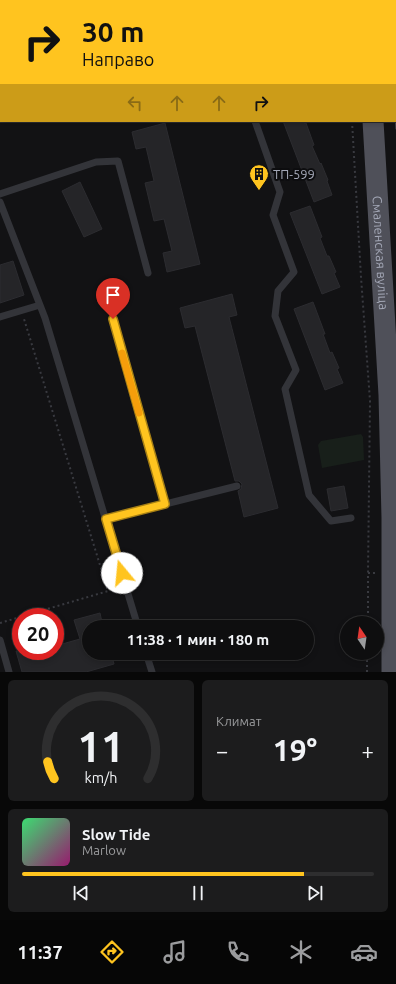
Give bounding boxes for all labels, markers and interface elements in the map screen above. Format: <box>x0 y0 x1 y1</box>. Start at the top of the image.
icon: right <box>16 16 68 68</box>
text: 30 m <box>82 16 144 47</box>
text: Направо <box>82 49 154 69</box>
icon: left <box>124 92 146 114</box>
icon: ahead <box>166 92 188 114</box>
icon: ahead <box>208 92 230 114</box>
icon: right <box>250 92 272 114</box>
building icon: ТП-599 <box>248 163 270 191</box>
place label: ТП-599 <box>273 167 315 181</box>
street label: Смаленская вуліца <box>370 195 391 310</box>
pin <box>96 278 130 319</box>
icon: arrive <box>102 284 124 306</box>
position arrow <box>101 552 143 594</box>
speed limit sign: 20 <box>12 608 64 660</box>
north arrow <box>340 616 384 660</box>
map controls <box>340 616 384 660</box>
text: 11:38 · 1 мин · 180 m <box>127 631 269 648</box>
text: Климат <box>216 714 261 728</box>
text: 11 <box>78 722 124 769</box>
text: 19° <box>273 733 317 767</box>
text: − <box>216 738 228 763</box>
text: + <box>362 738 374 763</box>
text: km/h <box>85 769 117 785</box>
text: Slow Tide <box>82 826 150 843</box>
text: Marlow <box>82 843 126 857</box>
icon: previous <box>70 882 92 904</box>
icon: pause <box>187 882 209 904</box>
icon: next <box>304 882 326 904</box>
icon: directions <box>98 938 126 966</box>
icon: music <box>161 938 189 966</box>
icon: phone <box>224 938 252 966</box>
icon: climate <box>287 938 315 966</box>
icon: car <box>350 938 378 966</box>
text: 11:37 <box>18 942 63 962</box>

